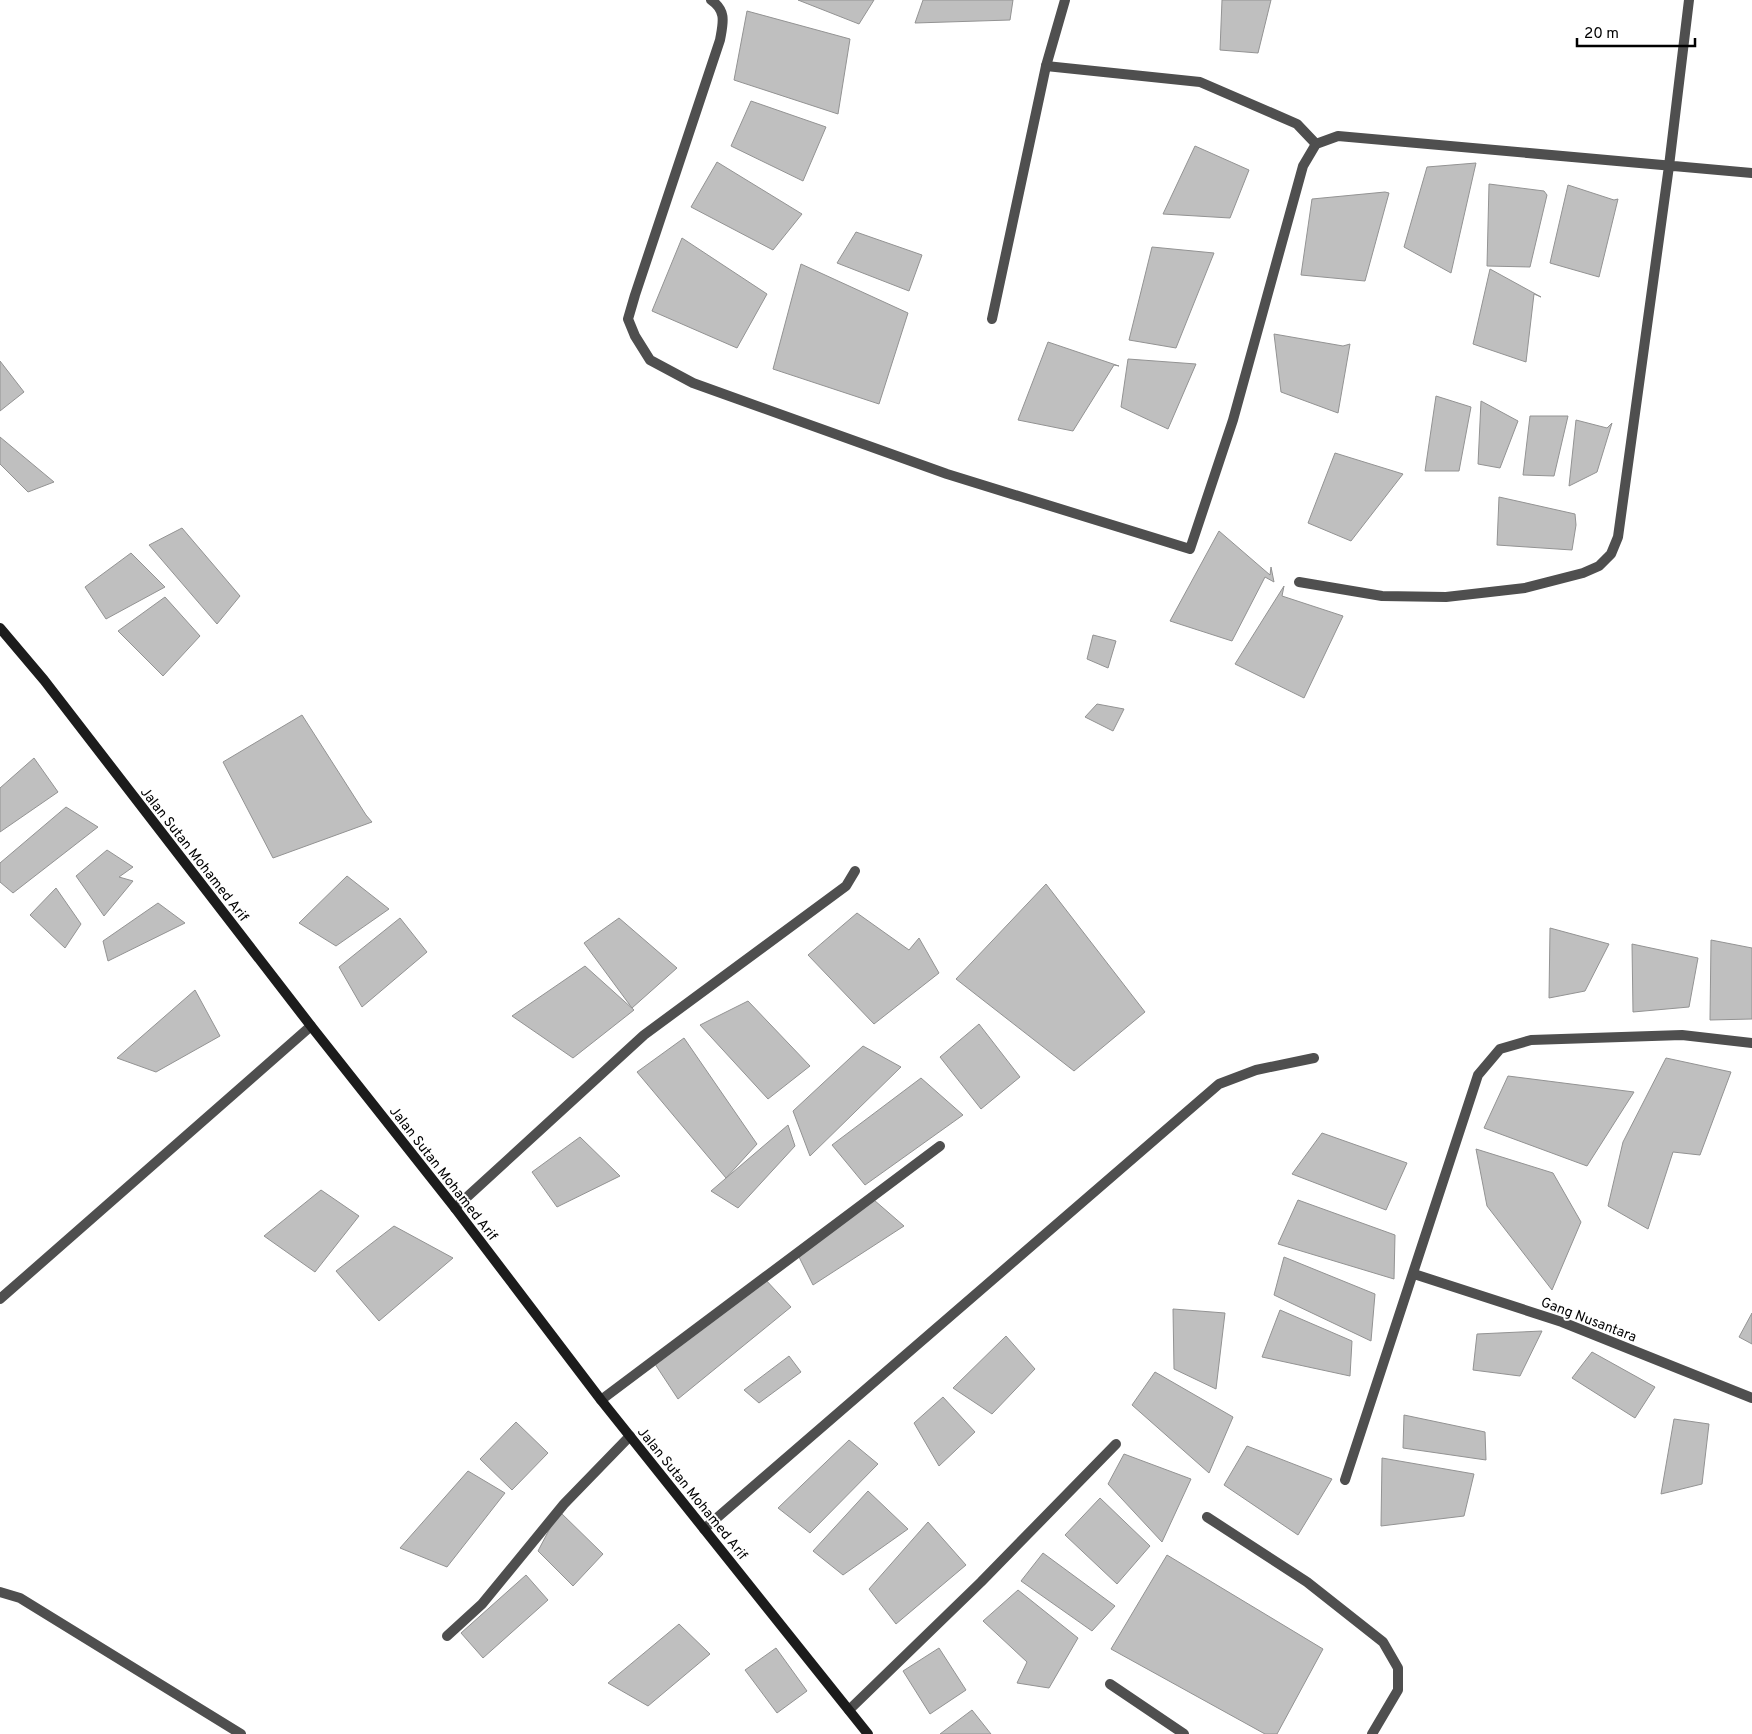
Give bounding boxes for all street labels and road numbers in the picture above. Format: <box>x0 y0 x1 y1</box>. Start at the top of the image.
street label: Jalan Sutan Mohamed Arif <box>136 784 252 926</box>
street label: Jalan Sutan Mohamed Arif <box>385 1103 501 1245</box>
street label: Gang Nusantara <box>1538 1294 1639 1346</box>
street label: Jalan Sutan Mohamed Arif <box>633 1424 751 1564</box>

